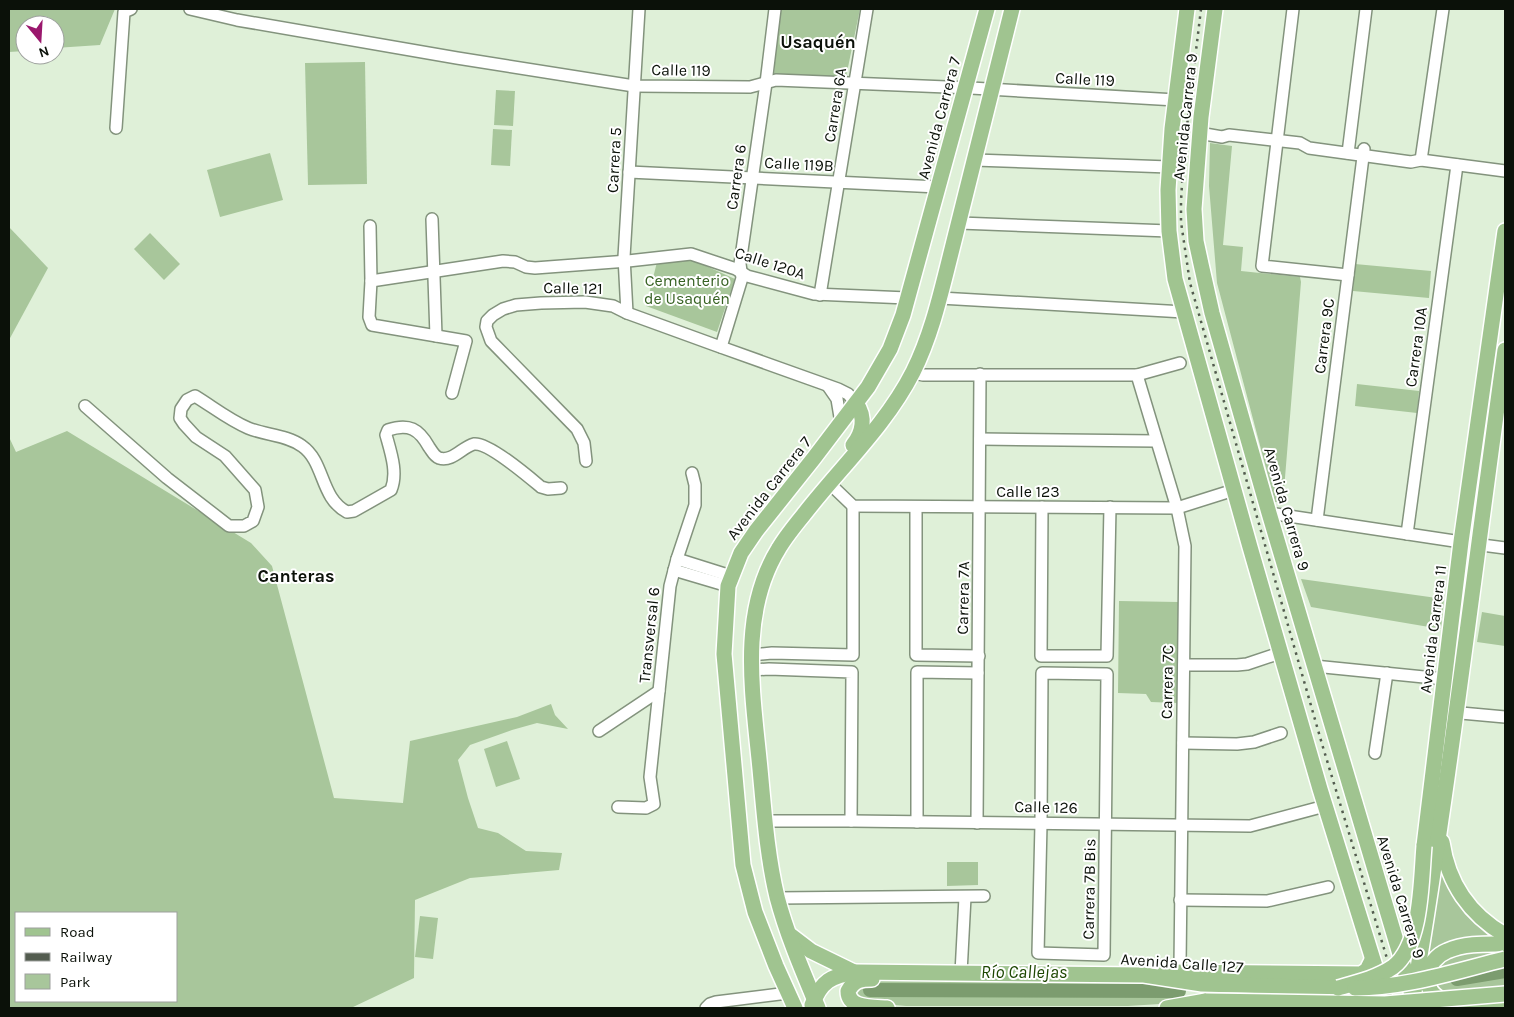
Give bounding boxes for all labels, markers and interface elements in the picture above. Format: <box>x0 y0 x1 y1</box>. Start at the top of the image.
north arrow <box>15 15 65 65</box>
district label: Usaquén <box>780 31 856 53</box>
text: N <box>36 42 51 62</box>
street label: Avenida Carrera 9 <box>1169 53 1201 181</box>
street label: Avenida Carrera 7 <box>914 54 965 181</box>
street label: Calle 119 <box>651 60 711 80</box>
street label: Carrera 6A <box>820 66 850 144</box>
street label: Calle 119 <box>1055 68 1115 90</box>
street label: Carrera 5 <box>603 127 625 193</box>
street label: Carrera 6 <box>722 143 750 211</box>
street label: Calle 119B <box>764 153 834 175</box>
street label: Calle 120A <box>732 243 808 283</box>
park label: Cementerio de Usaquén <box>644 271 730 308</box>
street label: Calle 121 <box>543 278 603 298</box>
street label: Carrera 9C <box>1310 297 1338 375</box>
street label: Carrera 10A <box>1401 306 1431 388</box>
street label: Avenida Carrera 7 <box>723 432 816 543</box>
street label: Avenida Carrera 9 <box>1260 445 1314 573</box>
street label: Calle 123 <box>996 482 1060 501</box>
street label: Carrera 7A <box>953 561 973 635</box>
street label: Avenida Carrera 11 <box>1416 564 1450 694</box>
district label: Canteras <box>258 565 334 587</box>
street label: Transversal 6 <box>635 586 663 684</box>
street label: Carrera 7C <box>1157 645 1177 719</box>
street label: Calle 126 <box>1014 797 1078 817</box>
street label: Avenida Carrera 9 <box>1373 833 1429 961</box>
street label: Carrera 7B Bis <box>1079 838 1099 940</box>
legend <box>15 912 178 1002</box>
text: Road <box>60 923 95 941</box>
text: Railway <box>60 948 112 966</box>
street label: Avenida Calle 127 <box>1120 949 1245 977</box>
water label: Río Callejas <box>981 961 1067 983</box>
text: Park <box>60 973 90 991</box>

